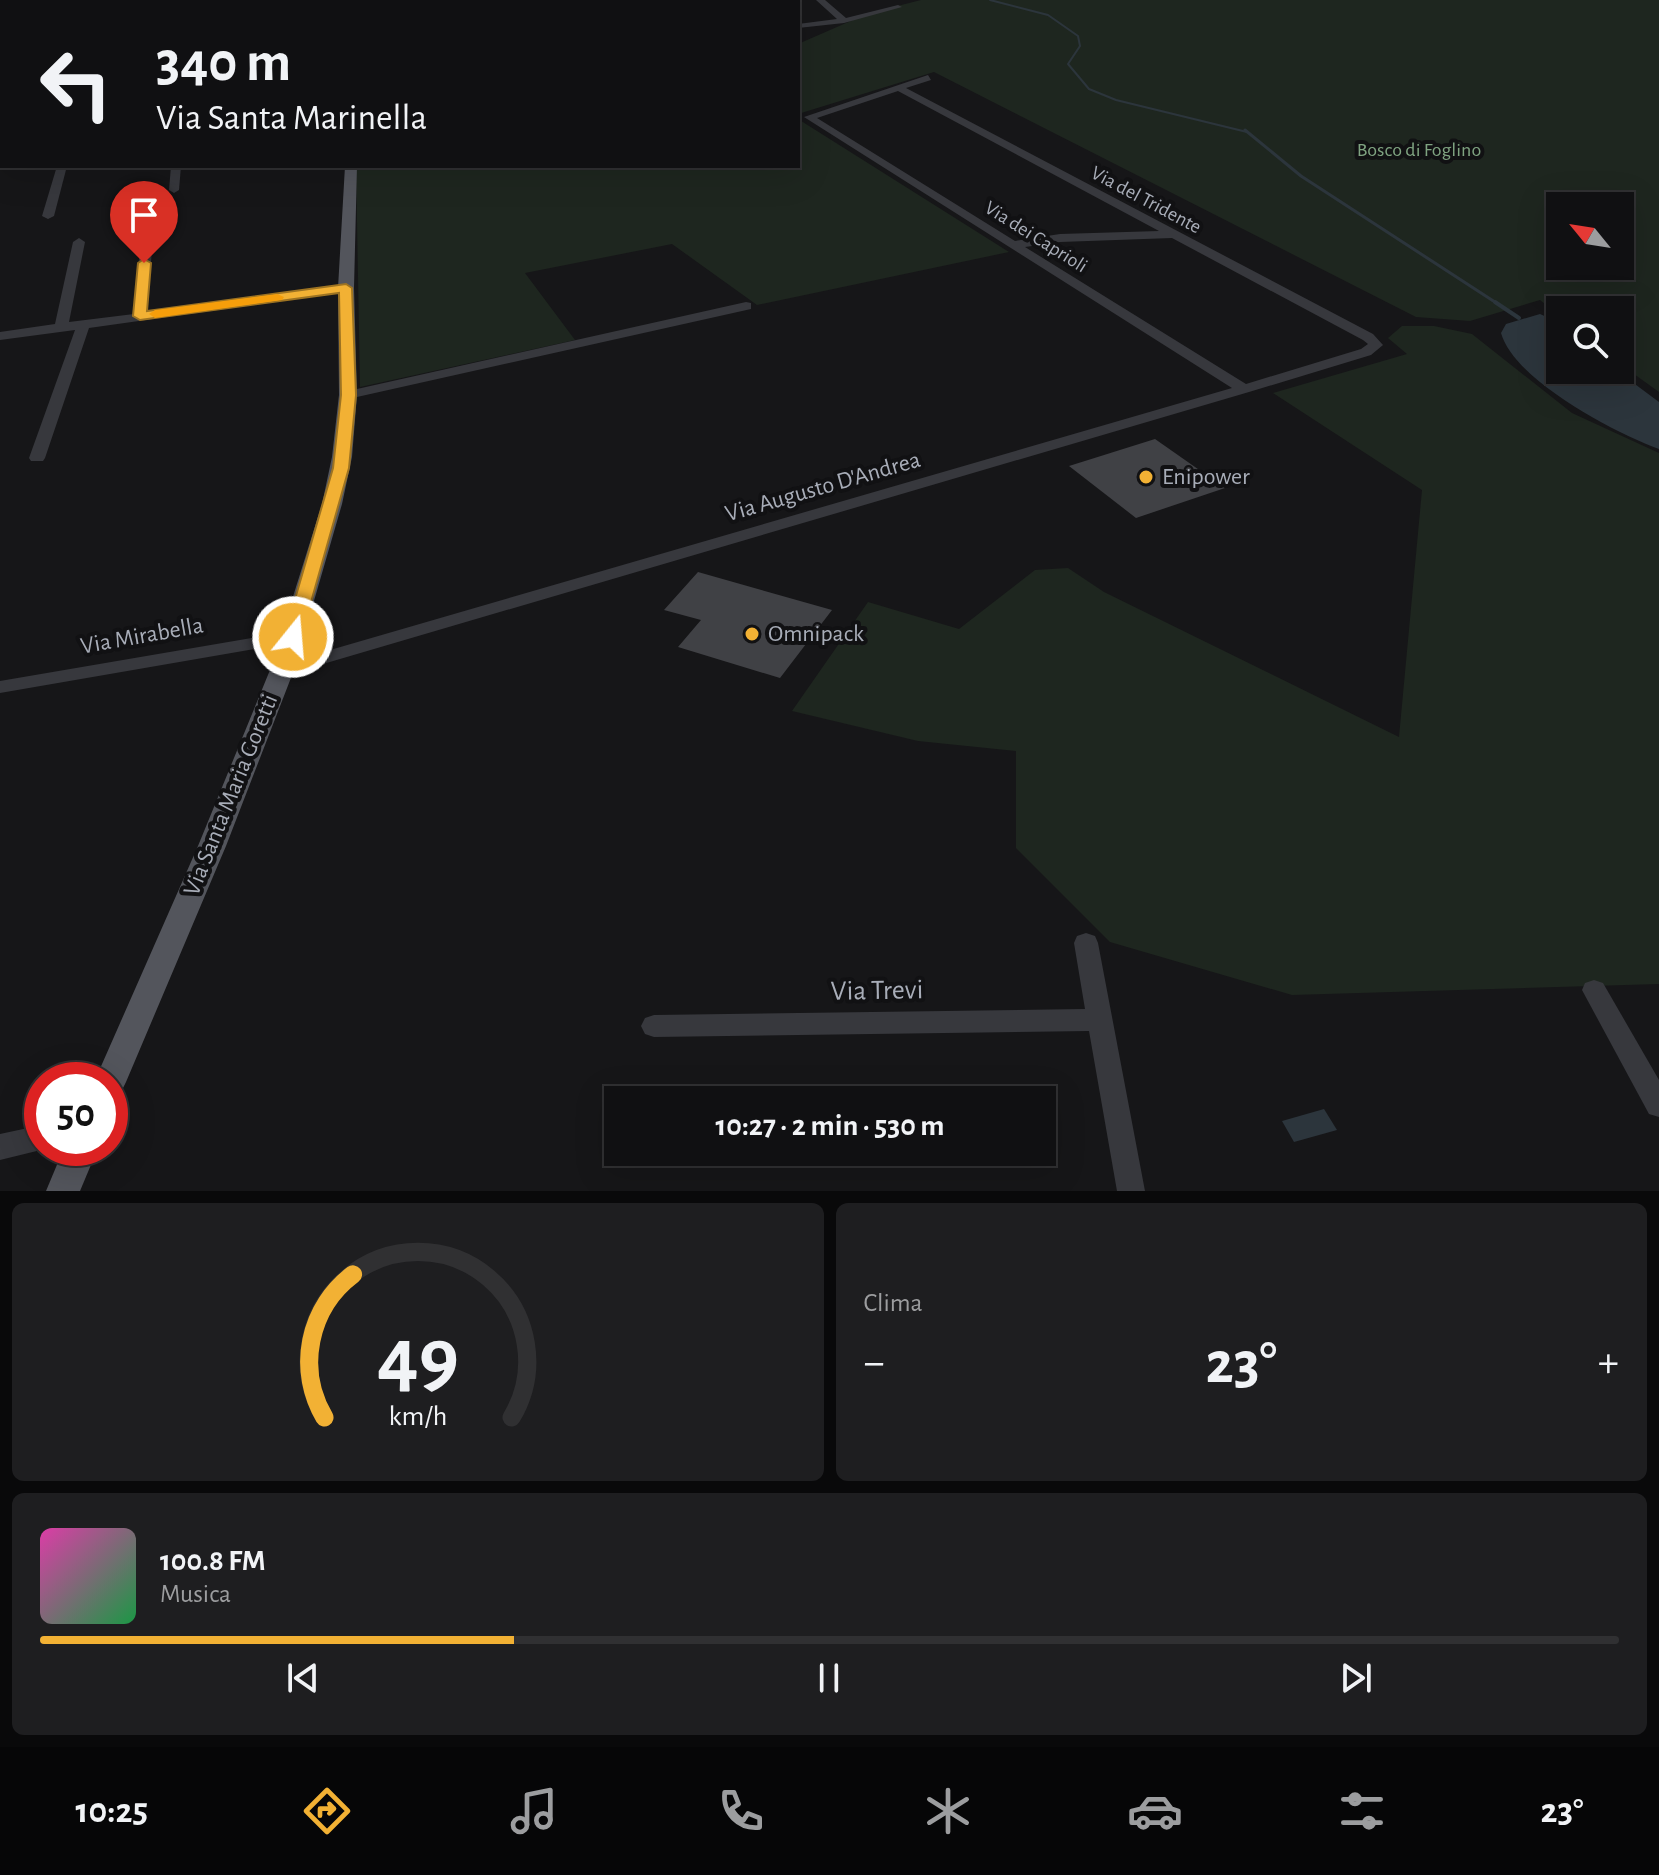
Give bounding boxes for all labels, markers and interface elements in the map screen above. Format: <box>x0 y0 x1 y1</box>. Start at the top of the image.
icon: left <box>24 32 128 136</box>
text: 340 m <box>156 35 291 91</box>
text: Via Santa Marinella <box>156 100 427 136</box>
park label: Bosco di Foglino <box>1357 140 1481 160</box>
street label: Via del Tridente <box>1088 163 1204 237</box>
pin <box>110 181 178 263</box>
north arrow <box>1546 192 1634 280</box>
map controls <box>1546 192 1634 384</box>
icon: arrive <box>122 193 166 237</box>
street label: Via dei Caprioli <box>981 198 1091 276</box>
button: search <box>1546 296 1634 384</box>
street label: Via Augusto D'Andrea <box>723 448 923 526</box>
place label: Enipower <box>1162 465 1250 489</box>
marker: Enipower <box>1137 468 1155 486</box>
position arrow <box>251 595 335 679</box>
street label: Via Mirabella <box>79 613 205 659</box>
place label: Omnipack <box>768 622 864 646</box>
marker: Omnipack <box>743 625 761 643</box>
street label: Via Santa Maria Goretti <box>180 691 282 899</box>
street label: Via Trevi <box>830 976 924 1006</box>
speed limit sign: 50 <box>24 1062 128 1166</box>
text: 10:27 · 2 min · 530 m <box>715 1111 945 1141</box>
text: Clima <box>864 1290 923 1316</box>
text: 49 <box>377 1317 459 1401</box>
text: 23° <box>1205 1334 1277 1394</box>
text: − <box>864 1341 885 1385</box>
text: + <box>1598 1341 1619 1385</box>
text: km/h <box>388 1402 447 1431</box>
text: 100.8 FM <box>160 1546 266 1576</box>
text: Musica <box>160 1581 231 1607</box>
icon: previous <box>281 1656 325 1700</box>
icon: pause <box>807 1656 851 1700</box>
icon: next <box>1334 1656 1378 1700</box>
icon: directions <box>299 1783 355 1839</box>
icon: music <box>506 1783 562 1839</box>
icon: phone <box>713 1783 769 1839</box>
icon: climate <box>920 1783 976 1839</box>
icon: car <box>1127 1783 1183 1839</box>
icon: filters <box>1334 1783 1390 1839</box>
text: 10:25 <box>75 1793 148 1829</box>
text: 23° <box>1541 1793 1584 1829</box>

